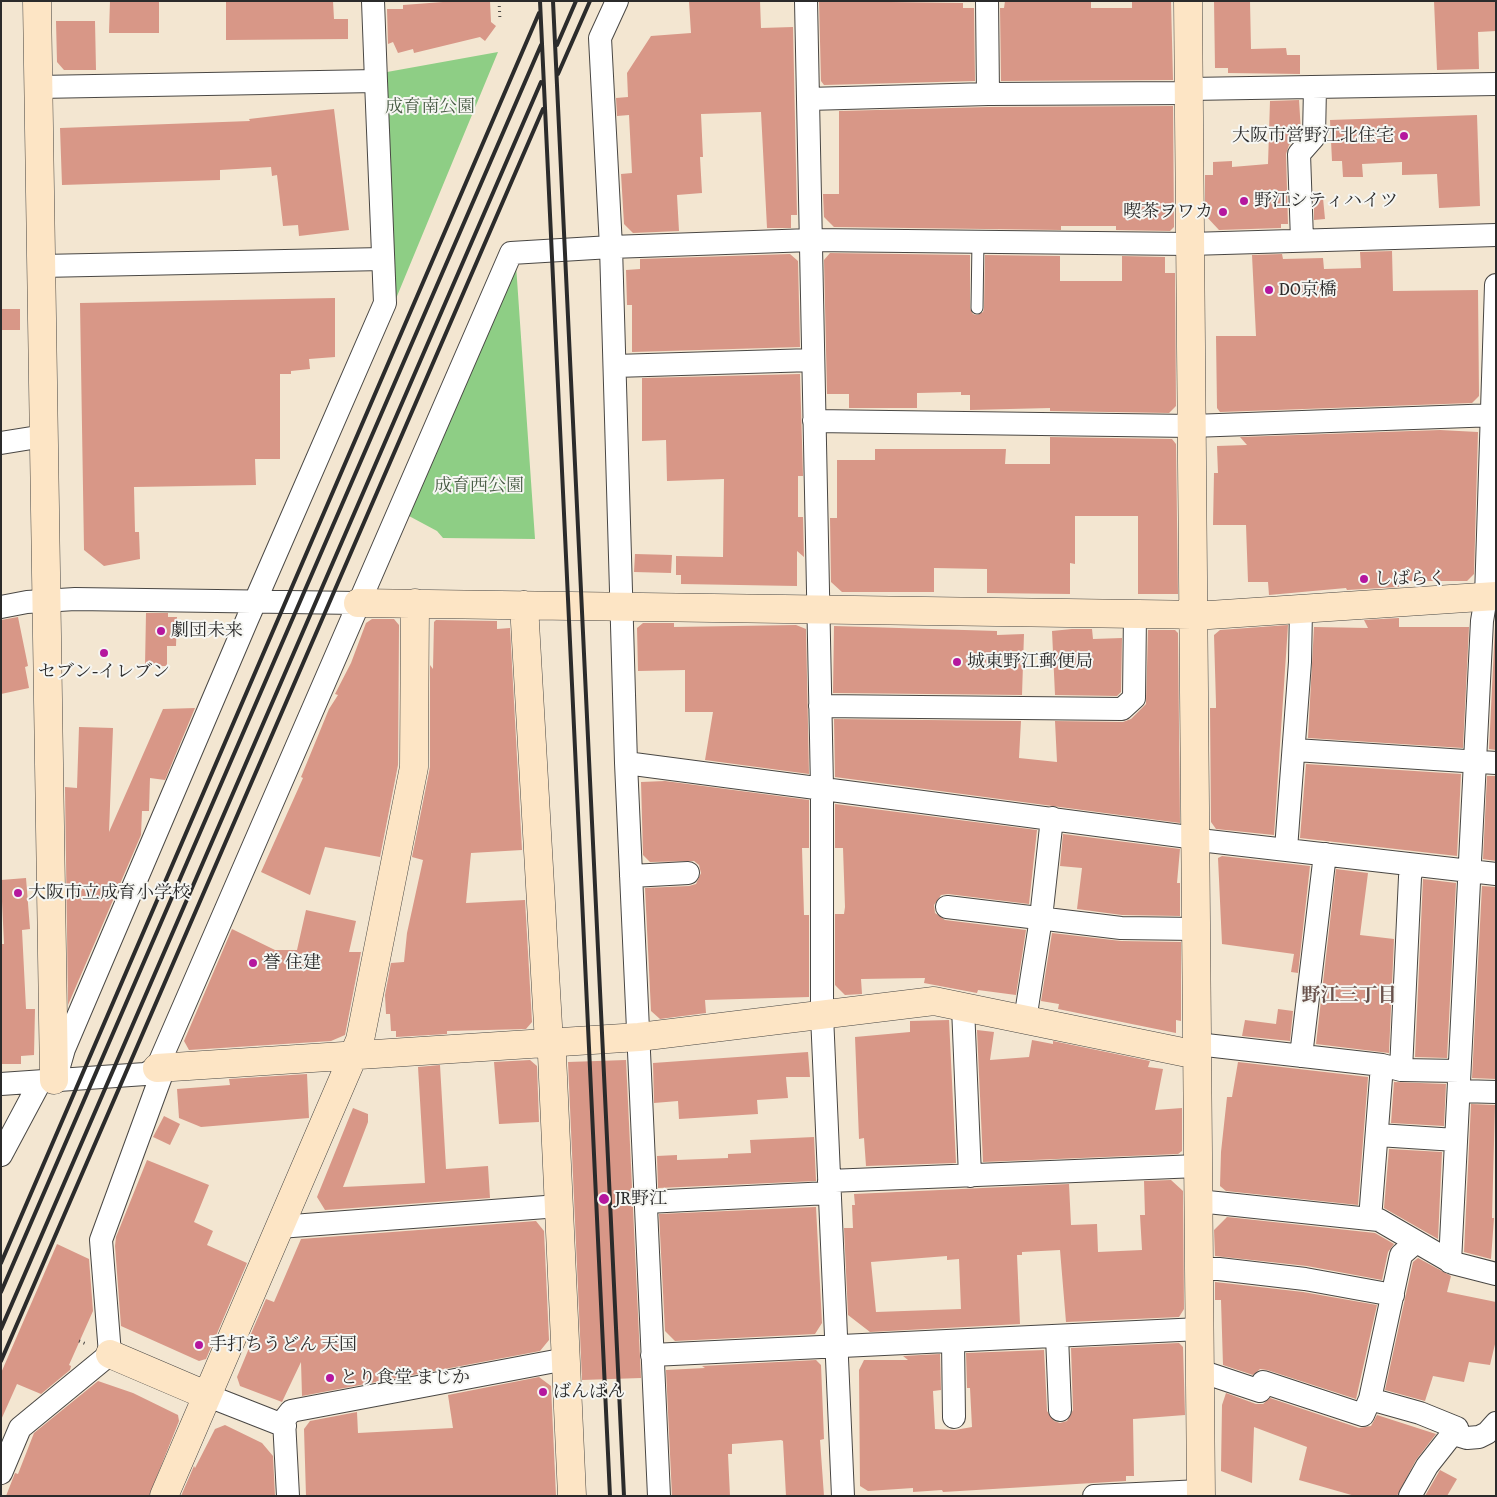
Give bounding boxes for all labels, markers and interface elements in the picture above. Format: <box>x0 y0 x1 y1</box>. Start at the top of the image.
park label: 成育南公園 <box>385 96 475 118</box>
place label: 大阪市営野江北住宅 <box>1232 125 1394 147</box>
marker: 大阪市営野江北住宅 <box>1398 130 1410 142</box>
place label: 野江シティハイツ <box>1254 190 1398 212</box>
marker: 野江シティハイツ <box>1238 195 1250 207</box>
place label: 喫茶ヲワカ <box>1123 201 1213 223</box>
marker: 喫茶ヲワカ <box>1217 206 1229 218</box>
place label: DO京橋 <box>1279 279 1337 301</box>
marker: DO京橋 <box>1263 284 1275 296</box>
park label: 成育西公園 <box>434 475 524 497</box>
place label: しばらく <box>1374 568 1446 590</box>
marker: しばらく <box>1358 573 1370 585</box>
place label: 劇団未来 <box>171 620 243 642</box>
marker: 劇団未来 <box>155 625 167 637</box>
marker: セブン-イレブン <box>98 647 110 659</box>
place label: 城東野江郵便局 <box>967 651 1093 673</box>
marker: 城東野江郵便局 <box>951 656 963 668</box>
place label: セブン-イレブン <box>38 661 170 683</box>
place label: 大阪市立成育小学校 <box>28 882 190 904</box>
marker: 大阪市立成育小学校 <box>12 887 24 899</box>
place label: 誉 住建 <box>263 952 321 974</box>
marker: 誉 住建 <box>247 957 259 969</box>
district label: 野江三丁目 <box>1302 985 1396 1007</box>
place label: JR野江 <box>615 1188 667 1210</box>
marker: JR野江 <box>597 1192 611 1206</box>
place label: 手打ちうどん 天国 <box>209 1334 357 1356</box>
marker: 手打ちうどん 天国 <box>193 1339 205 1351</box>
place label: とり食堂 まじか <box>340 1367 470 1389</box>
marker: とり食堂 まじか <box>324 1372 336 1384</box>
place label: ばんばん <box>553 1381 625 1403</box>
marker: ばんばん <box>537 1386 549 1398</box>

